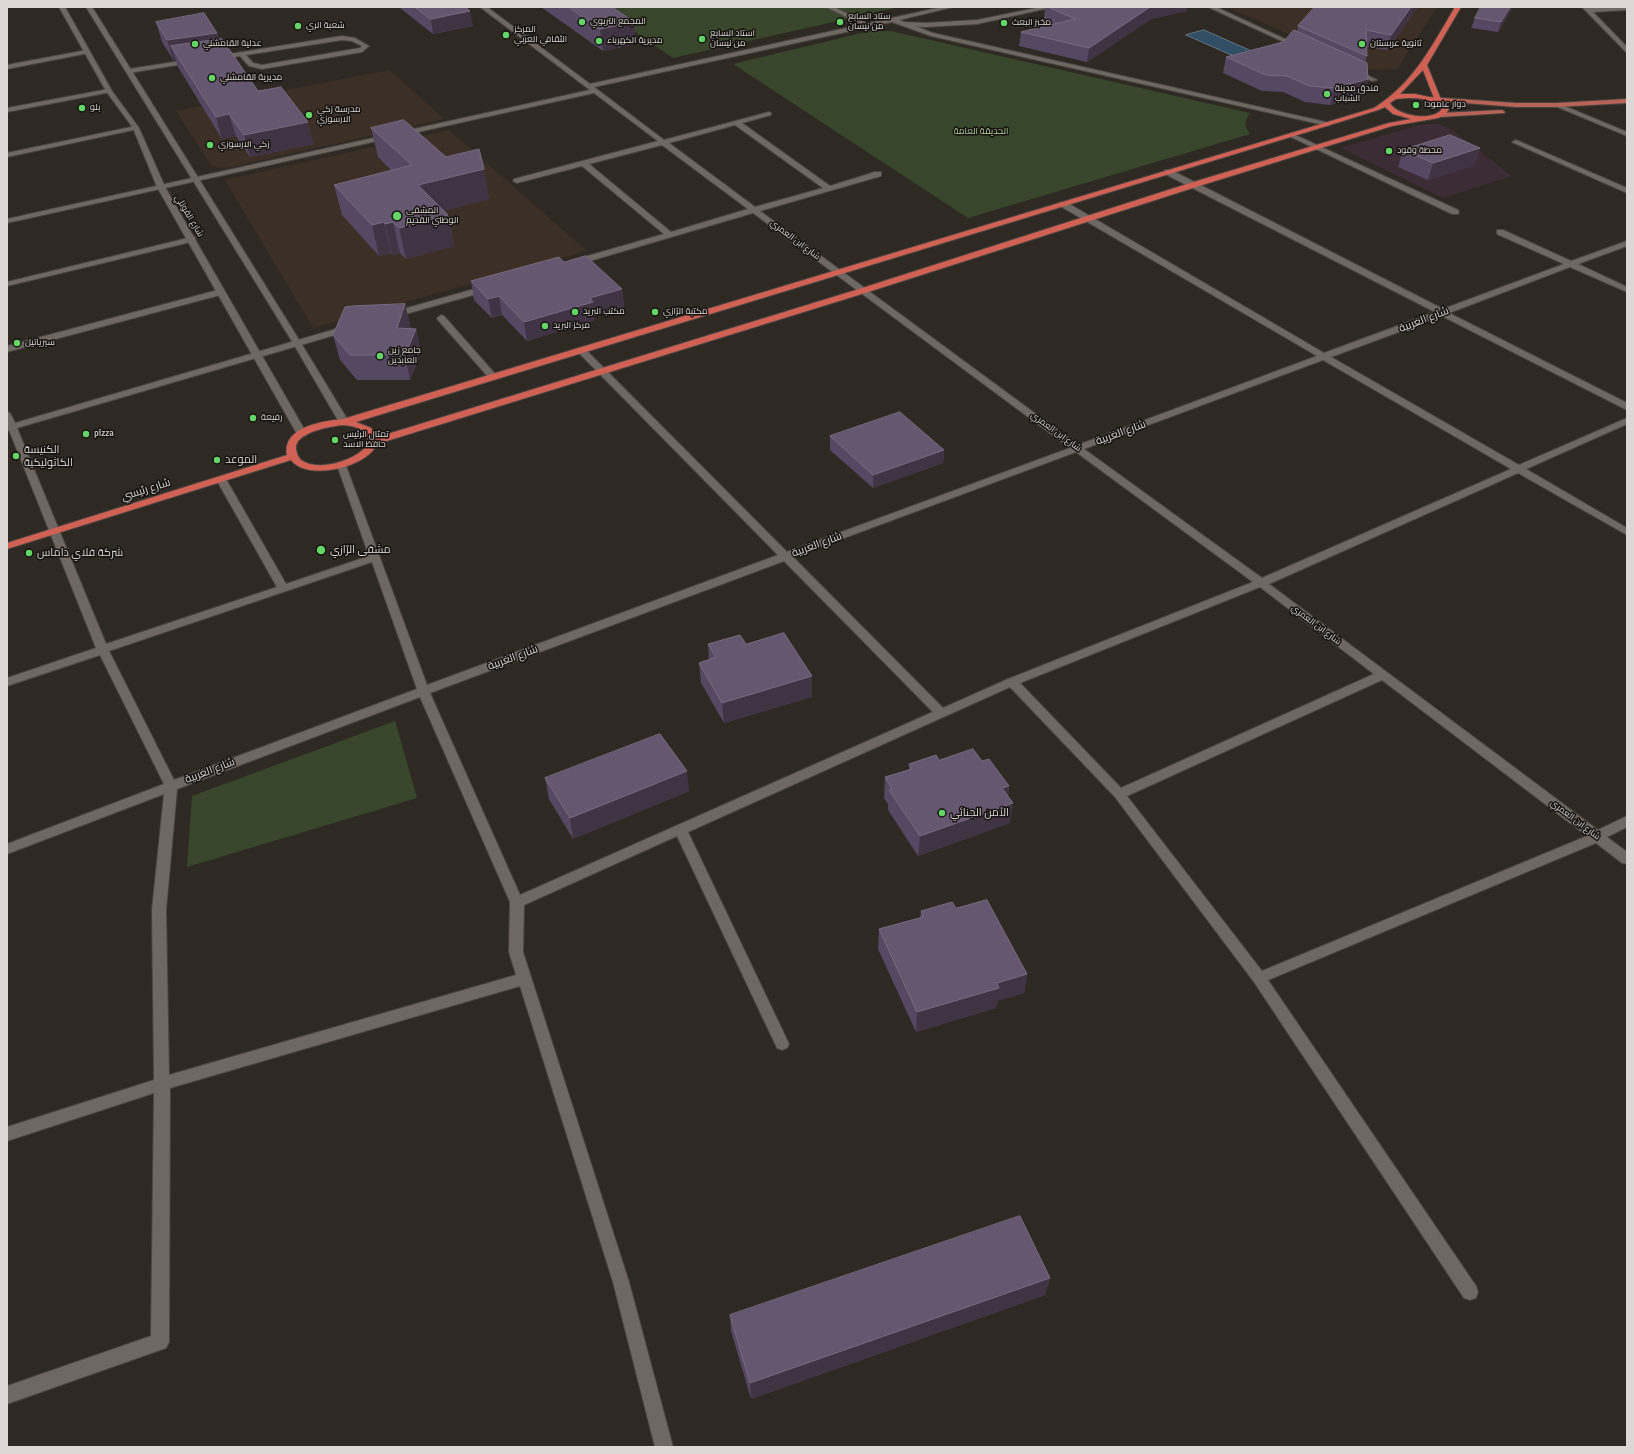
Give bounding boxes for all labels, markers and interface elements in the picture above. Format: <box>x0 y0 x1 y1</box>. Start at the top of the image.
place label: ستاد السابع من نيسان <box>848 12 890 33</box>
marker: المجمع التربوي <box>577 17 587 27</box>
place label: المجمع التربوي <box>590 17 646 27</box>
marker: ستاد السابع من نيسان <box>835 17 845 27</box>
marker: مخبز البعث <box>999 18 1009 28</box>
place label: مخبز البعث <box>1012 18 1051 28</box>
marker: شعبة الري <box>293 21 303 31</box>
place label: شعبة الري <box>306 21 345 31</box>
place label: المركز الثقافي العربي <box>514 25 567 46</box>
place label: استاد السابع من نيسان <box>710 29 755 50</box>
marker: المركز الثقافي العربي <box>501 30 511 40</box>
marker: استاد السابع من نيسان <box>697 34 707 44</box>
marker: مديرية الكهرباء <box>594 36 604 46</box>
place label: مديرية الكهرباء <box>607 36 662 46</box>
marker: عدلية القامشلي <box>190 39 200 49</box>
place label: عدلية القامشلي <box>203 39 262 49</box>
marker: ثانوية عربستان <box>1357 39 1367 49</box>
place label: ثانوية عربستان <box>1370 39 1422 49</box>
marker: مديرية القامشلي <box>207 73 217 83</box>
place label: مديرية القامشلي <box>220 73 282 83</box>
place label: فندق مدينة الشباب <box>1335 84 1379 105</box>
marker: فندق مدينة الشباب <box>1322 89 1332 99</box>
marker: دوار عامودا <box>1411 100 1421 110</box>
place label: دوار عامودا <box>1424 100 1466 110</box>
marker: بلو <box>77 103 87 113</box>
place label: بلو <box>90 103 100 113</box>
place label: مدرسة زكي الارسوزي <box>317 105 361 126</box>
marker: مدرسة زكي الارسوزي <box>304 110 314 120</box>
park label: الحديقة العامة <box>954 127 1008 137</box>
marker: زكي الارسوزي <box>205 140 215 150</box>
place label: زكي الارسوزي <box>218 140 270 150</box>
marker: محطة وقود <box>1384 146 1394 156</box>
place label: محطة وقود <box>1397 146 1442 156</box>
street label: شارع القوتلي <box>172 193 206 239</box>
place label: المشفى الوطني القديم <box>406 206 459 227</box>
marker: المشفى الوطني القديم <box>391 210 403 222</box>
street label: شارع ابن العمري <box>768 218 822 262</box>
street label: شارع الغربية <box>1397 304 1451 336</box>
marker: مكتب البريد <box>570 307 580 317</box>
place label: مكتب البريد <box>583 307 625 317</box>
marker: مكتبة الرّازي <box>650 307 660 317</box>
place label: مكتبة الرّازي <box>663 307 708 317</box>
marker: مركز البريد <box>540 321 550 331</box>
place label: مركز البريد <box>553 321 590 331</box>
marker: سيرياتيل <box>12 338 22 348</box>
place label: سيرياتيل <box>25 338 55 348</box>
place label: جامع زين العابدين <box>388 346 421 367</box>
marker: جامع زين العابدين <box>375 351 385 361</box>
street label: شارع ابن العمري <box>1029 410 1083 454</box>
marker: رفيعة <box>248 413 258 423</box>
place label: رفيعة <box>261 413 282 423</box>
street label: شارع الغربية <box>1094 418 1148 448</box>
marker: pîzza <box>81 429 91 439</box>
place label: pîzza <box>94 429 114 439</box>
place label: تمثال الرئيس حافظ الاسد <box>343 430 389 451</box>
marker: تمثال الرئيس حافظ الاسد <box>330 435 340 445</box>
place label: الكنيسة الكاثوليكية <box>24 443 73 469</box>
marker: الكنيسة الكاثوليكية <box>11 451 21 461</box>
place label: الموعد <box>225 453 257 467</box>
marker: الموعد <box>212 455 222 465</box>
street label: شارع رئيسي <box>120 476 172 504</box>
street label: شارع الغربية <box>790 530 844 560</box>
place label: مشفى الرّازي <box>330 543 391 557</box>
marker: مشفى الرّازي <box>315 544 327 556</box>
place label: شركة فلاي داماس <box>37 546 123 560</box>
marker: شركة فلاي داماس <box>24 548 34 558</box>
street label: شارع ابن العمري <box>1289 603 1343 647</box>
street label: شارع الغربية <box>486 643 540 673</box>
street label: شارع الغربية <box>183 755 237 787</box>
street label: شارع ابن العمري <box>1548 798 1602 842</box>
place label: الأمن الجنائي <box>950 806 1009 820</box>
marker: الأمن الجنائي <box>937 808 947 818</box>

